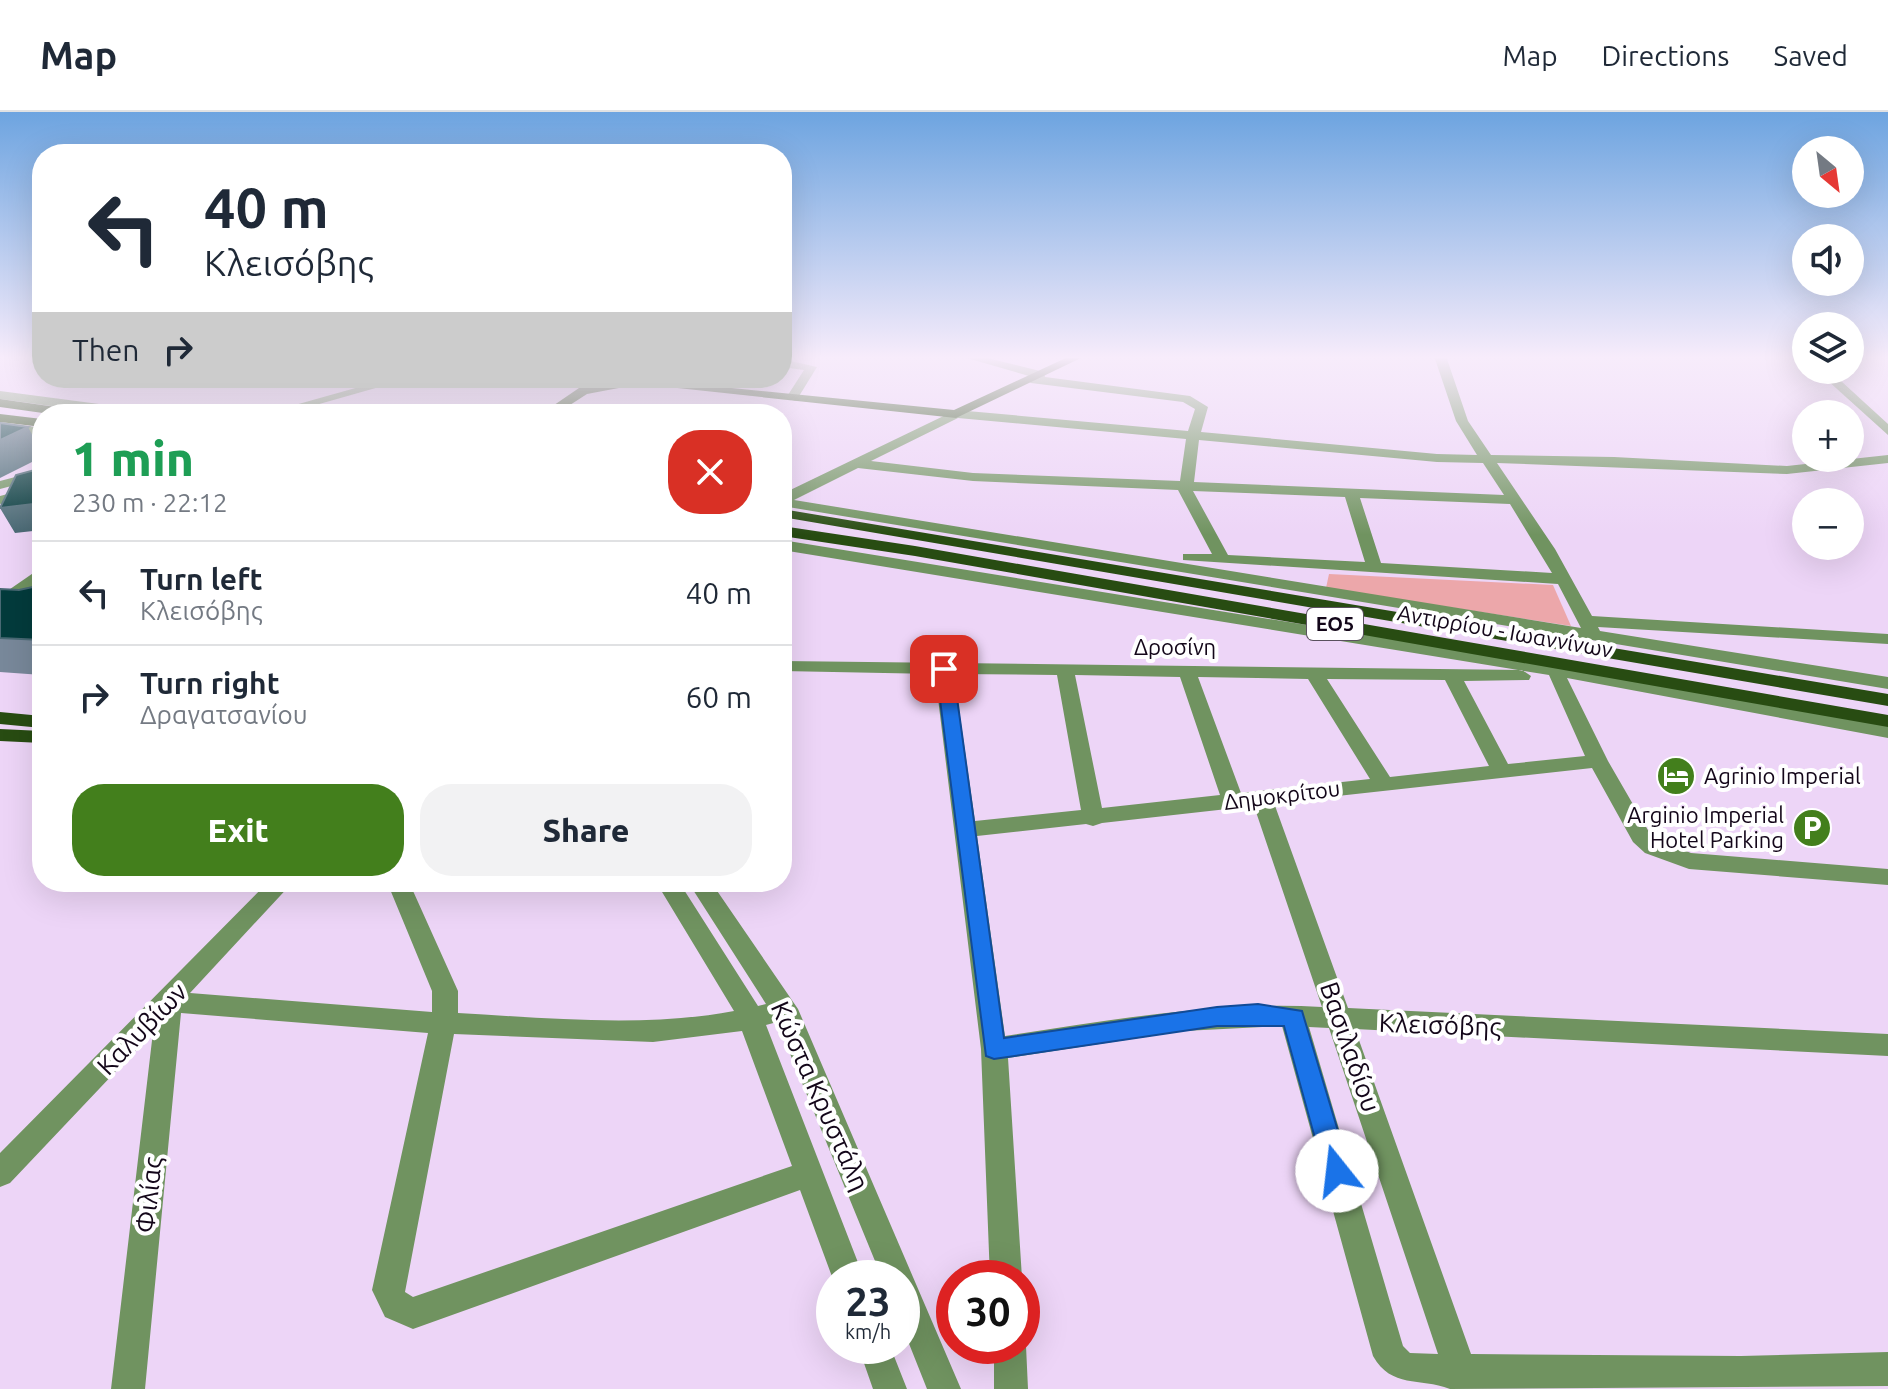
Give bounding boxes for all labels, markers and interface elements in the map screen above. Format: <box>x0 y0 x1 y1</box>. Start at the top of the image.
text: Map <box>40 34 117 76</box>
text: Map <box>1502 40 1558 71</box>
text: Directions <box>1602 40 1729 71</box>
text: Saved <box>1773 40 1848 71</box>
north arrow <box>1792 136 1864 208</box>
map controls <box>1792 136 1864 560</box>
icon: left <box>72 176 176 280</box>
text: 40 m <box>204 176 329 239</box>
button: sound <box>1792 224 1864 296</box>
text: Κλεισόβης <box>204 242 374 283</box>
button: layers <box>1792 312 1864 384</box>
icon: right <box>156 328 200 372</box>
text: Then <box>72 333 140 367</box>
button: + <box>1792 400 1864 472</box>
button: close <box>668 430 752 514</box>
text: 1 min <box>72 431 194 485</box>
text: 230 m · 22:12 <box>72 488 228 517</box>
button: − <box>1792 488 1864 560</box>
text: Turn left <box>140 562 262 596</box>
icon: left <box>72 571 116 615</box>
text: 40 m <box>685 576 752 610</box>
text: Κλεισόβης <box>140 596 262 625</box>
street label: Αντιρρίου - Ιωαννίνων <box>1396 599 1615 662</box>
road number: ΕΟ5 <box>1307 608 1363 640</box>
street label: Δροσίνη <box>1134 634 1216 659</box>
pin <box>910 635 978 703</box>
icon: arrive <box>922 647 966 691</box>
text: Turn right <box>140 666 280 700</box>
icon: right <box>72 675 116 719</box>
text: 60 m <box>685 680 752 714</box>
text: Δραγατσανίου <box>140 700 308 729</box>
hotel icon: Agrinio Imperial <box>1655 755 1697 797</box>
place label: Agrinio Imperial <box>1704 763 1861 788</box>
street label: Δημοκρίτου <box>1222 775 1342 814</box>
button: Exit <box>72 784 404 876</box>
button: Share <box>420 784 752 876</box>
place label: Arginio Imperial Hotel Parking <box>1627 802 1784 852</box>
parking icon: Arginio Imperial Hotel Parking <box>1791 807 1833 849</box>
street label: Καλυβίων <box>91 977 193 1080</box>
street label: Βασιλαδίου <box>1315 978 1386 1116</box>
street label: Κώστα Κρυστάλη <box>766 997 875 1195</box>
street label: Κλεισόβης <box>1378 1008 1502 1042</box>
position arrow <box>1295 1129 1379 1213</box>
street label: Φιλίας <box>130 1155 168 1235</box>
speed limit sign: 30 <box>936 1260 1040 1364</box>
text: 23 <box>845 1279 891 1324</box>
text: km/h <box>845 1320 891 1343</box>

